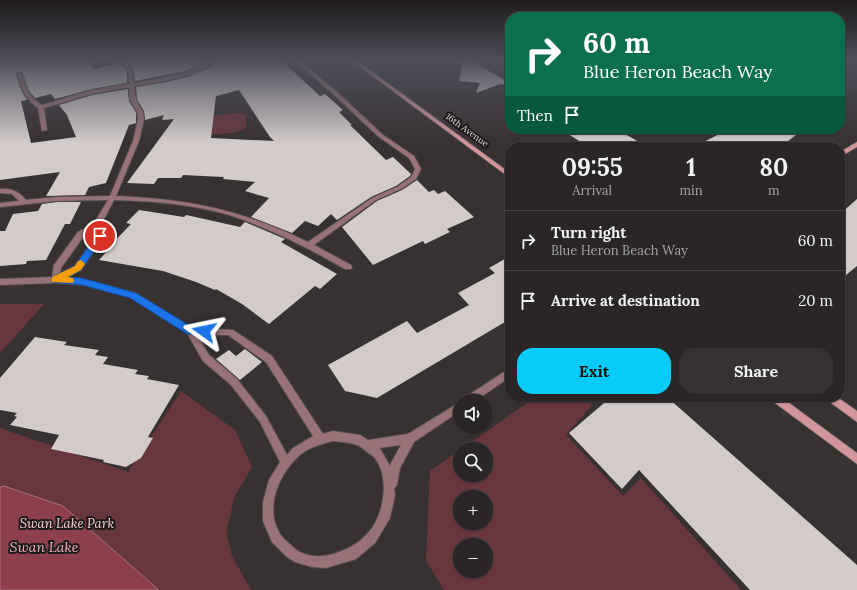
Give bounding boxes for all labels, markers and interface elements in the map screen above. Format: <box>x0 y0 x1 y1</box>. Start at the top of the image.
text: 60 m <box>583 25 650 61</box>
icon: right <box>517 28 569 80</box>
text: Blue Heron Beach Way <box>583 60 773 83</box>
icon: arrive <box>561 104 583 126</box>
text: Then <box>517 106 553 125</box>
street label: 16th Avenue <box>444 110 491 149</box>
text: 09:55 <box>562 152 623 183</box>
text: 1 <box>686 152 696 183</box>
text: 80 <box>759 152 788 183</box>
text: Arrival <box>572 182 612 199</box>
text: min <box>679 182 703 199</box>
text: m <box>768 182 780 199</box>
pin <box>83 219 117 253</box>
text: Turn right <box>551 223 627 242</box>
icon: arrive <box>89 225 111 247</box>
icon: right <box>517 230 539 252</box>
text: 60 m <box>798 231 833 250</box>
text: Blue Heron Beach Way <box>551 242 688 259</box>
icon: arrive <box>517 290 539 312</box>
text: Arrive at destination <box>551 291 700 310</box>
text: 20 m <box>798 291 833 310</box>
position arrow <box>183 310 225 352</box>
button: Exit <box>517 348 671 394</box>
button: Share <box>679 348 833 394</box>
map controls <box>453 394 493 578</box>
button: sound <box>453 394 493 434</box>
button: search <box>453 442 493 482</box>
button: + <box>453 490 493 530</box>
park label: Swan Lake Park <box>20 515 114 532</box>
water label: Swan Lake <box>10 538 79 556</box>
button: − <box>453 538 493 578</box>

